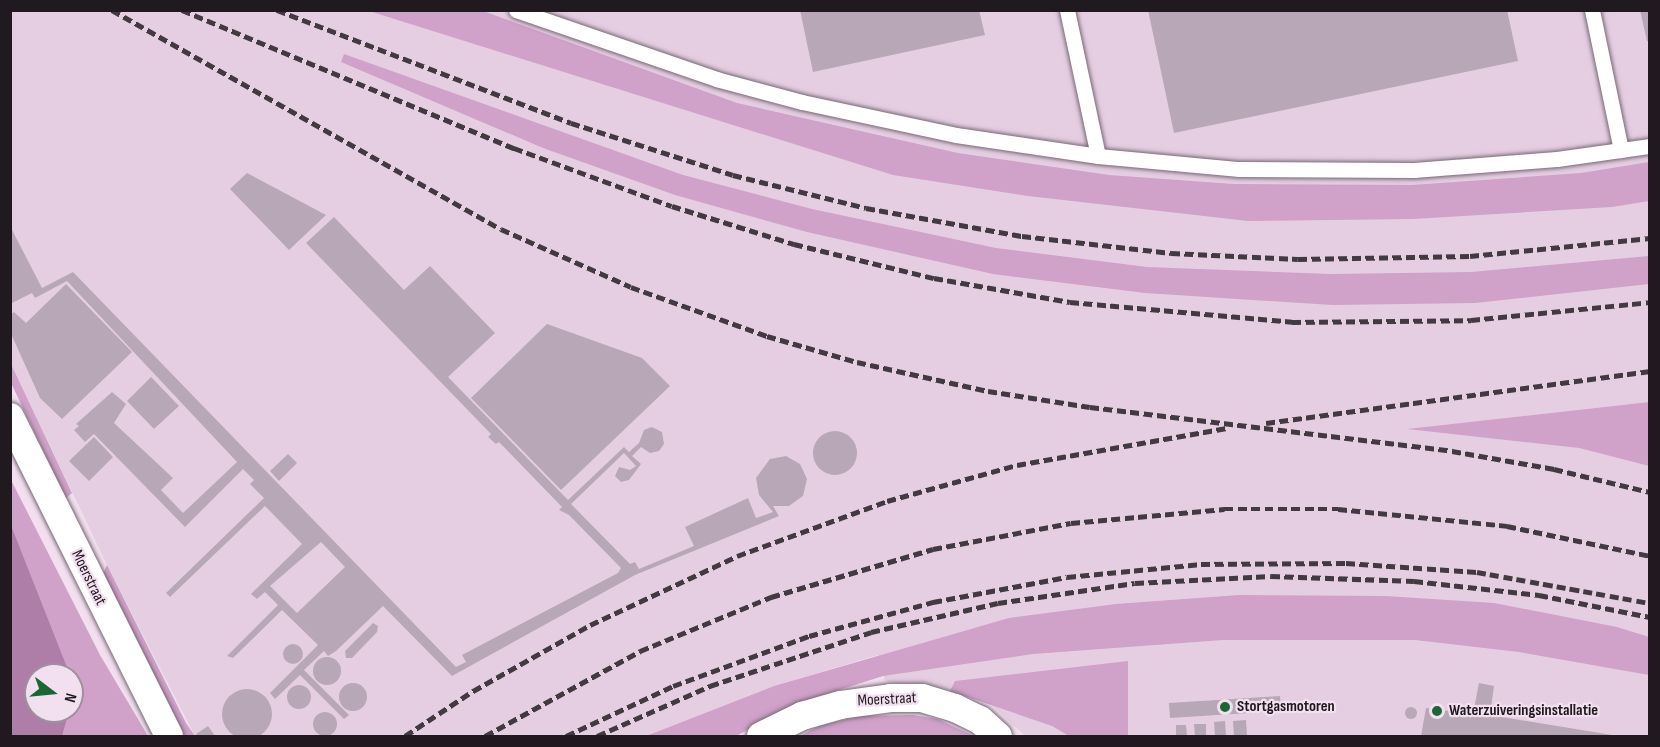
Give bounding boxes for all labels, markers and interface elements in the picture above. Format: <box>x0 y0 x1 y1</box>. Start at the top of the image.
street label: Moerstraat <box>66 547 110 609</box>
north arrow <box>24 663 84 723</box>
street label: Moerstraat <box>857 689 917 711</box>
text: N <box>60 691 80 704</box>
place label: Stortgasmotoren <box>1237 697 1335 717</box>
marker: Stortgasmotoren <box>1218 700 1232 714</box>
place label: Waterzuiveringsinstallatie <box>1449 701 1598 721</box>
marker: Waterzuiveringsinstallatie <box>1430 704 1444 718</box>

